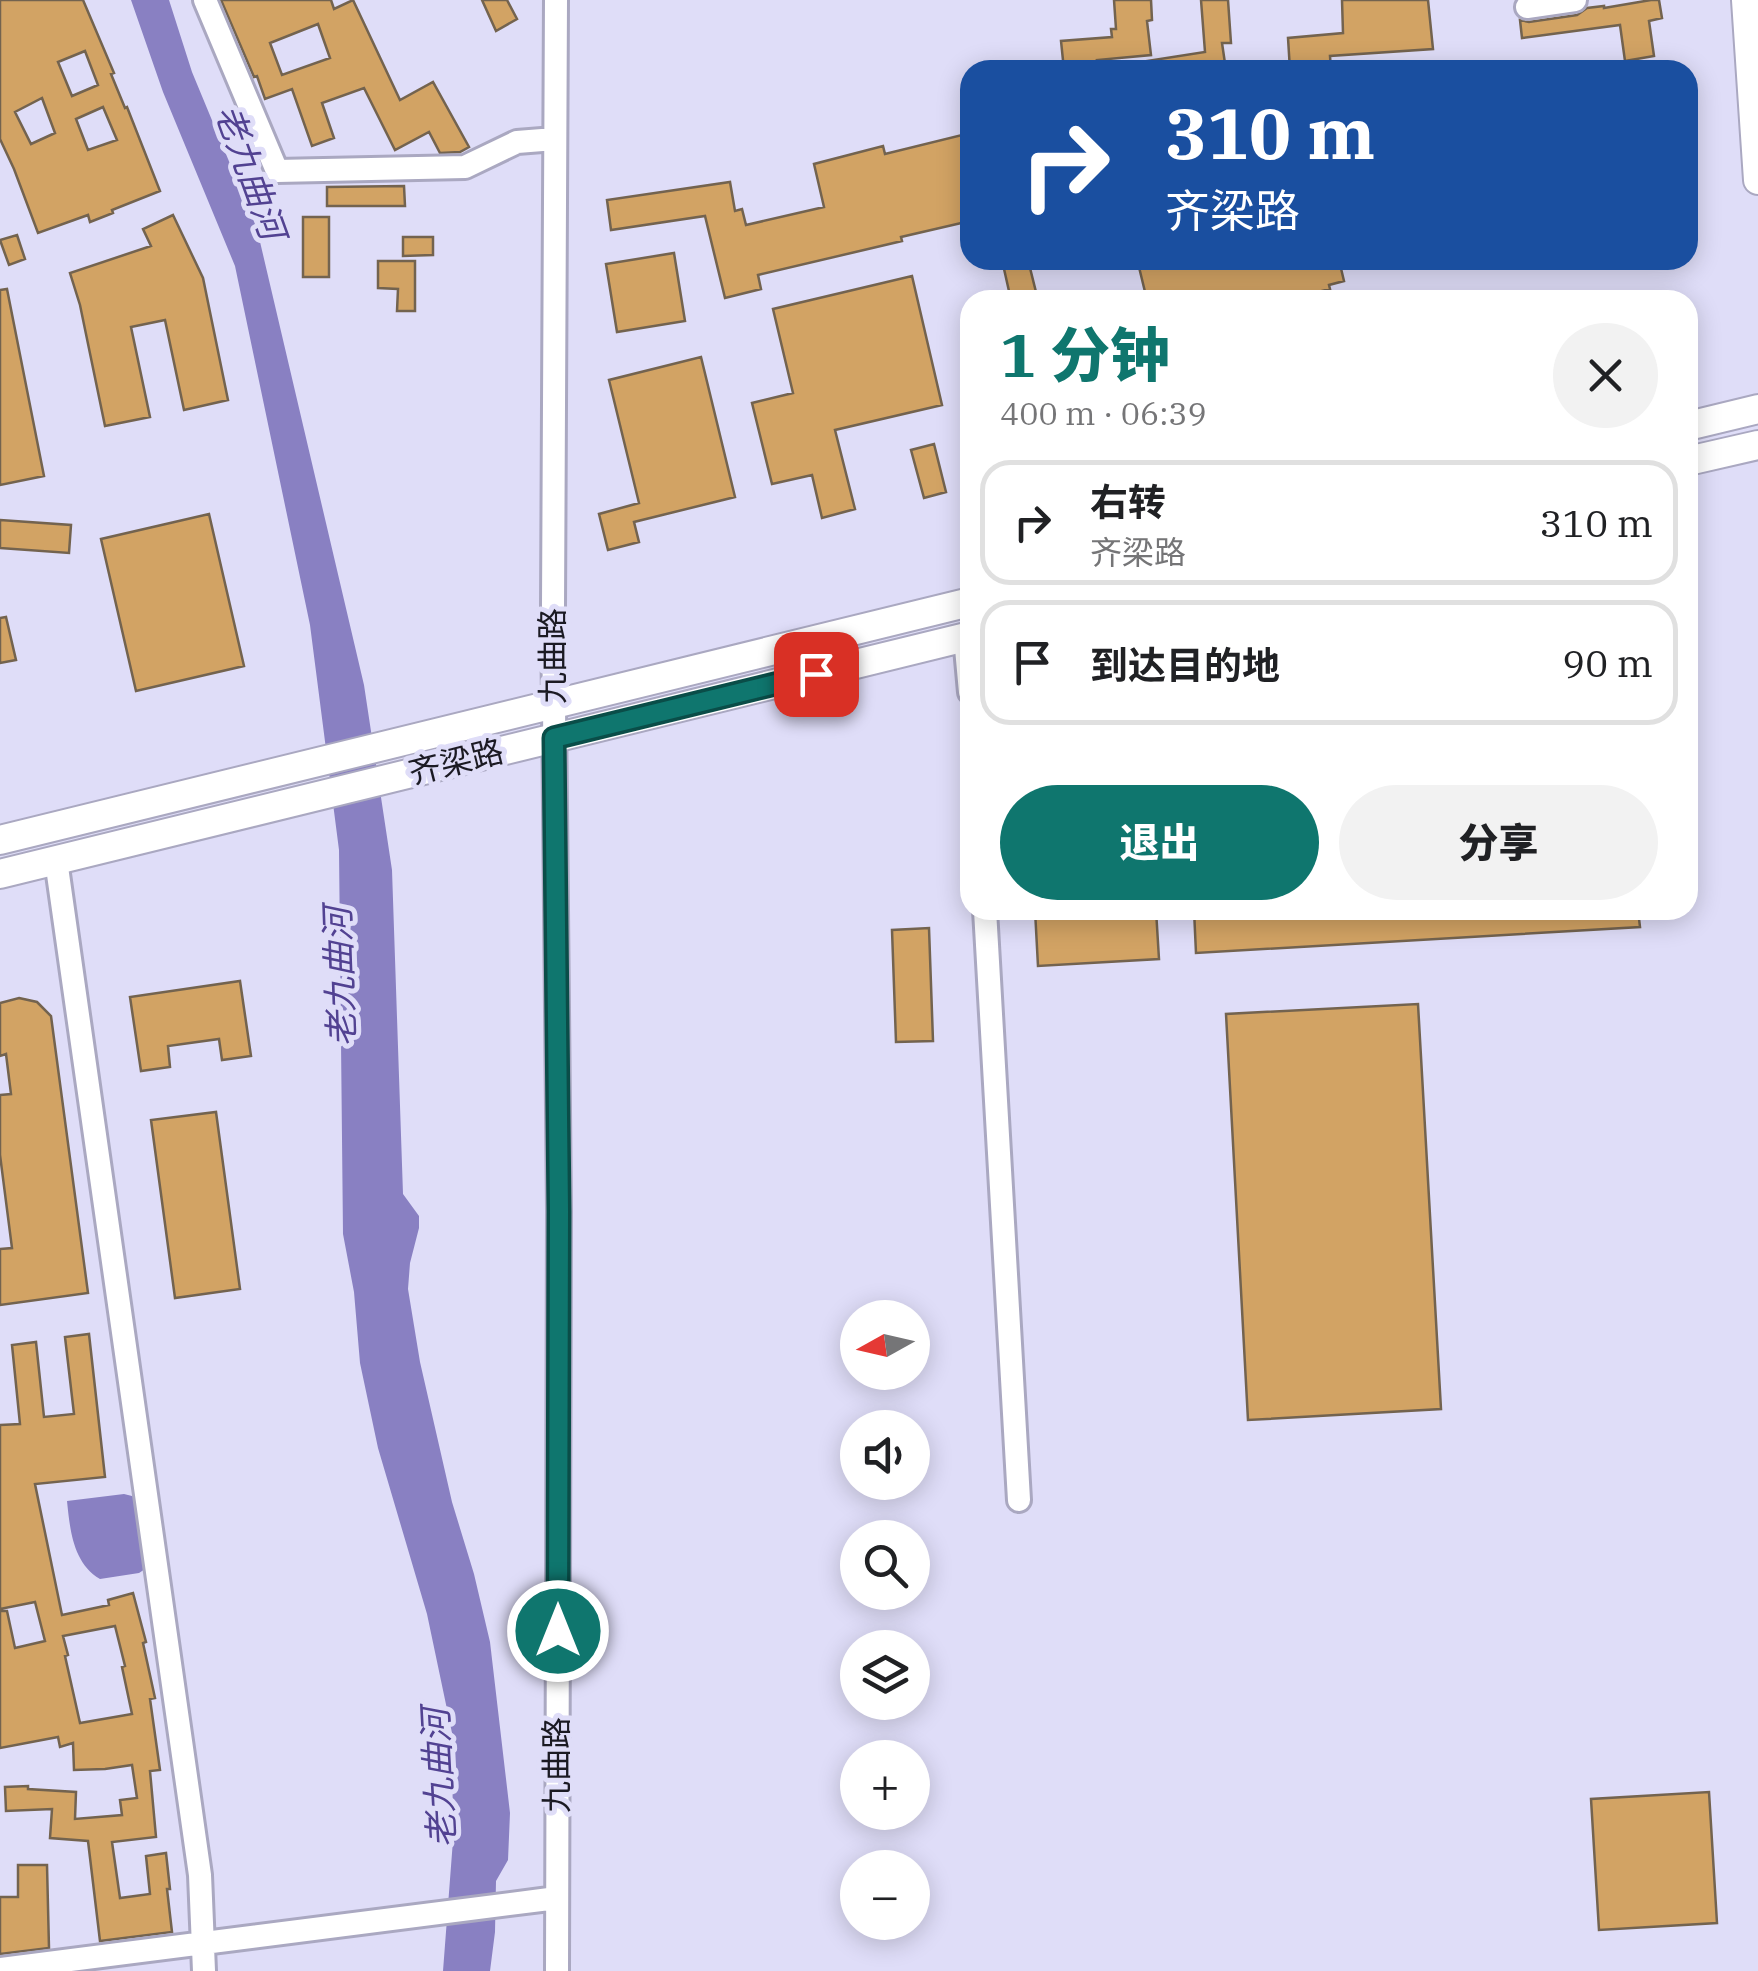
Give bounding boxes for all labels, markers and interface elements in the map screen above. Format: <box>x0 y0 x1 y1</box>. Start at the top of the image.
text: 310 m <box>1165 87 1375 178</box>
water label: 老九曲河 <box>205 98 299 251</box>
icon: right <box>1000 100 1130 230</box>
text: 齐梁路 <box>1165 181 1300 239</box>
text: 1 分钟 <box>1000 315 1170 394</box>
button: close <box>1553 323 1658 428</box>
text: 400 m · 06:39 <box>1000 392 1207 434</box>
text: 右转 <box>1090 477 1166 526</box>
icon: right <box>1005 495 1060 550</box>
text: 310 m <box>1540 498 1653 547</box>
text: 齐梁路 <box>1090 531 1186 573</box>
street label: 九曲路 <box>531 608 573 704</box>
pin <box>774 632 859 717</box>
icon: arrive <box>1005 635 1060 690</box>
text: 90 m <box>1562 638 1653 687</box>
text: 到达目的地 <box>1090 640 1280 689</box>
icon: arrive <box>789 647 844 702</box>
street label: 齐梁路 <box>404 729 507 793</box>
button: 退出 <box>1000 785 1319 900</box>
button: 分享 <box>1339 785 1658 900</box>
water label: 老九曲河 <box>313 900 364 1048</box>
north arrow <box>840 1300 930 1390</box>
map controls <box>840 1300 930 1940</box>
button: sound <box>840 1410 930 1500</box>
button: search <box>840 1520 930 1610</box>
position arrow <box>506 1579 610 1683</box>
button: layers <box>840 1630 930 1720</box>
water label: 老九曲河 <box>411 1701 465 1849</box>
street label: 九曲路 <box>535 1717 577 1813</box>
button: + <box>840 1740 930 1830</box>
button: − <box>840 1850 930 1940</box>

